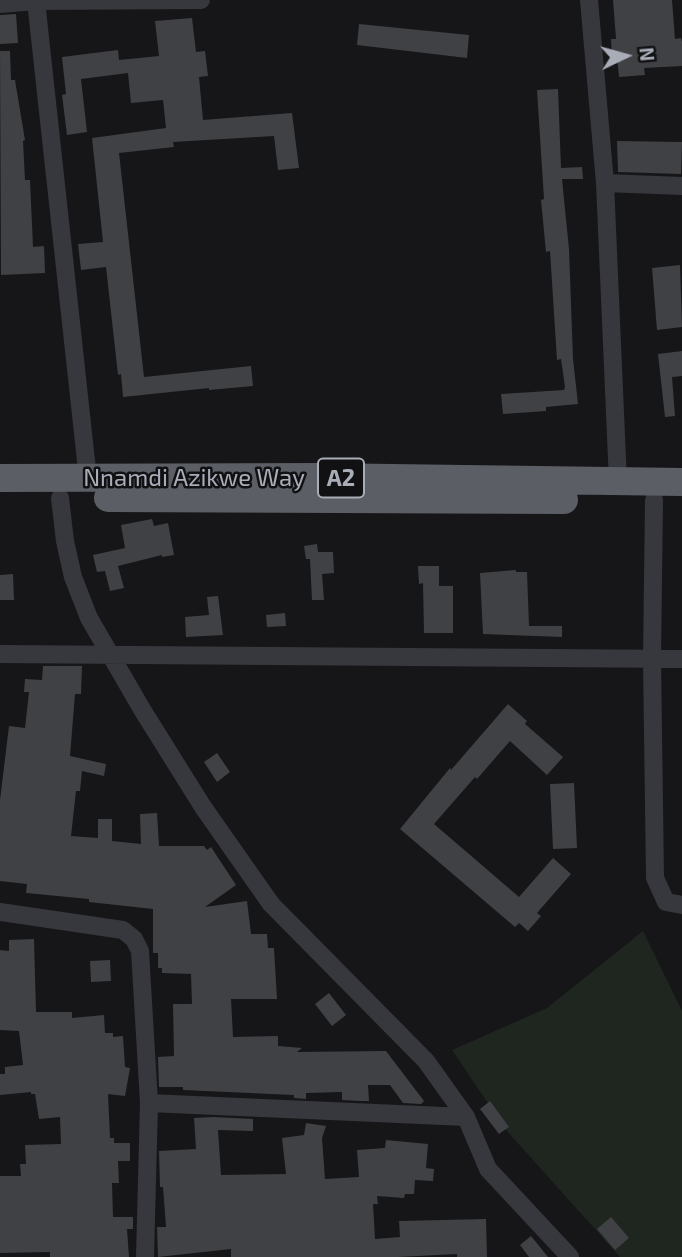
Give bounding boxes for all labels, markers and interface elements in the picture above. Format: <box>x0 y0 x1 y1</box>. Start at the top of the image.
north arrow <box>591 21 661 91</box>
text: N <box>635 46 659 62</box>
road number: A2 <box>318 458 364 498</box>
street label: Nnamdi Azikwe Way <box>83 464 305 492</box>

